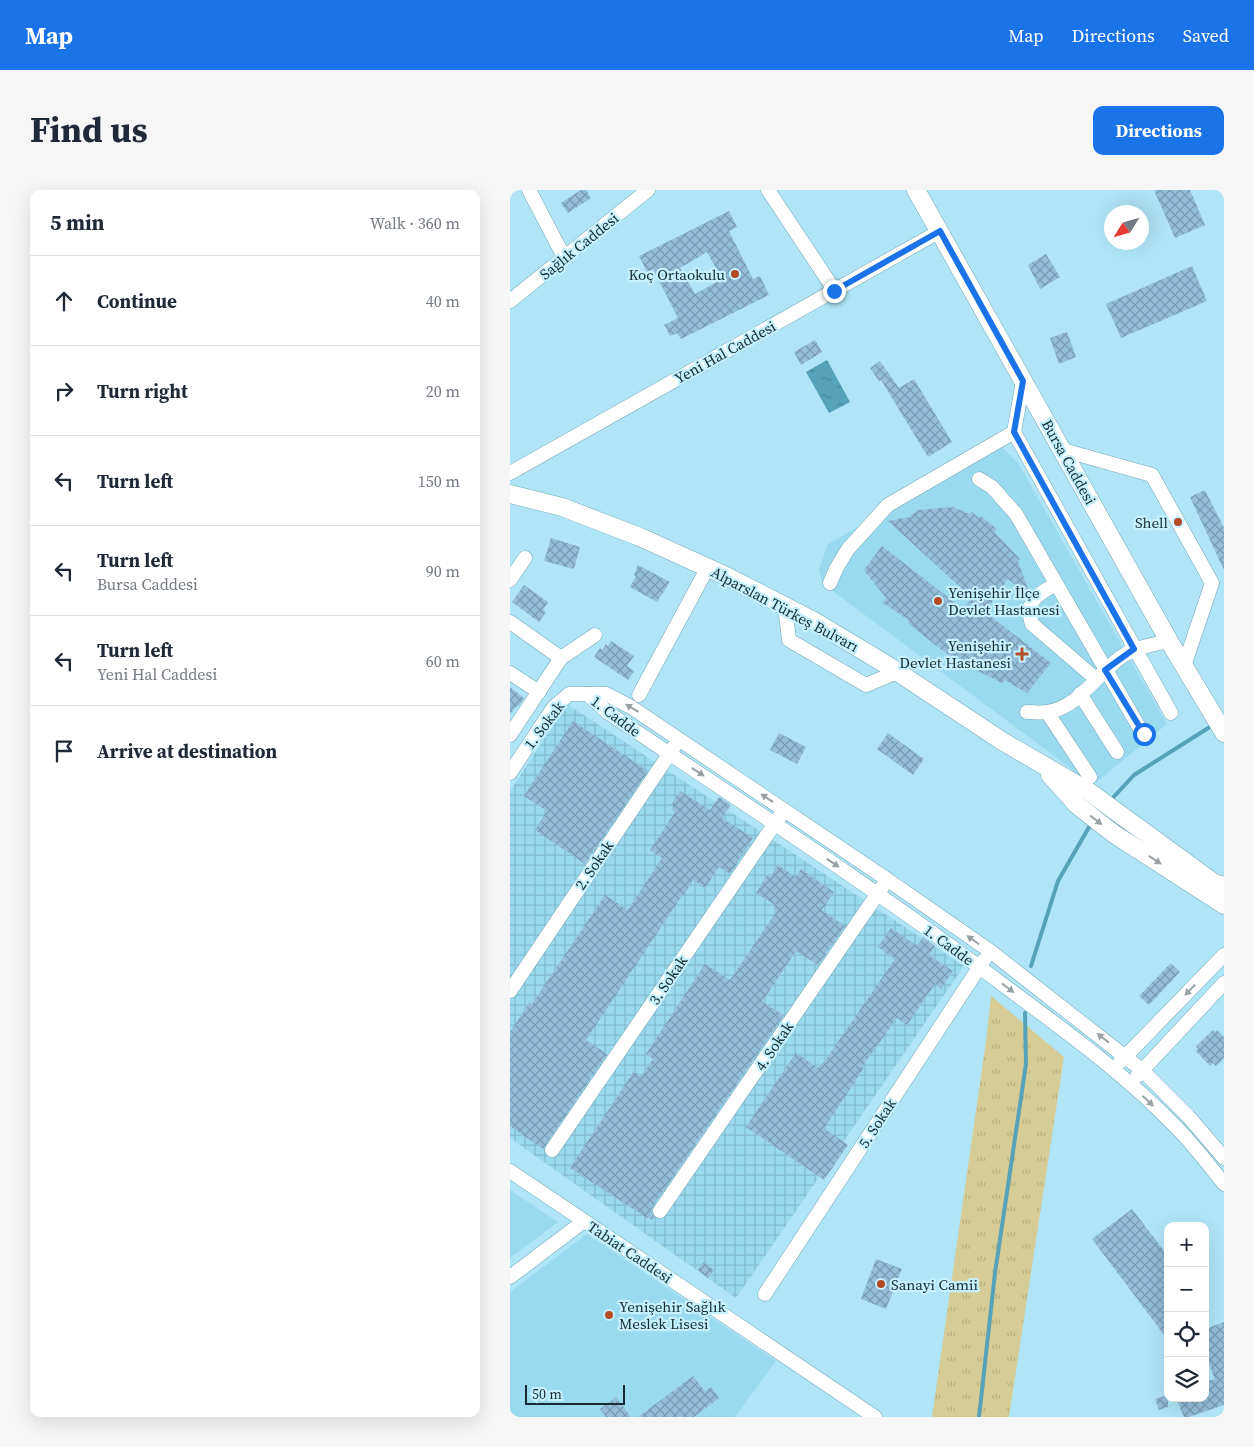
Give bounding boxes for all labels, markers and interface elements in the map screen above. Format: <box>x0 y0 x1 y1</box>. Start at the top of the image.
text: Map <box>25 19 73 52</box>
text: Map <box>1008 23 1044 48</box>
text: Directions <box>1072 23 1155 48</box>
text: Saved <box>1183 23 1229 48</box>
text: Find us <box>30 106 148 154</box>
button: Directions <box>1093 106 1224 155</box>
north arrow <box>1104 205 1149 250</box>
text: 5 min <box>50 208 105 237</box>
street label: Sağlık Caddesi <box>535 208 623 284</box>
text: Walk · 360 m <box>370 212 460 234</box>
place label: Koç Ortaokulu <box>628 264 725 285</box>
marker: Koç Ortaokulu <box>729 268 741 280</box>
route end <box>823 280 846 303</box>
icon: ahead <box>50 287 78 315</box>
text: Continue <box>97 288 177 314</box>
text: 40 m <box>426 290 460 312</box>
street label: Yeni Hal Caddesi <box>671 315 779 389</box>
icon: right <box>50 377 78 405</box>
text: Turn right <box>97 378 188 404</box>
text: 20 m <box>426 380 460 402</box>
street label: Bursa Caddesi <box>1037 416 1101 508</box>
icon: left <box>50 467 78 495</box>
text: Turn left <box>97 468 173 494</box>
text: 150 m <box>418 470 460 492</box>
place label: Shell <box>1135 512 1169 533</box>
marker: Shell <box>1172 516 1184 528</box>
text: Turn left <box>97 547 173 573</box>
icon: left <box>50 557 78 585</box>
text: 90 m <box>426 560 460 582</box>
street label: Alparslan Türkeş Bulvarı <box>708 561 862 657</box>
text: Bursa Caddesi <box>97 573 198 595</box>
place label: Yenişehir İlçe Devlet Hastanesi <box>948 582 1060 620</box>
marker: Yenişehir İlçe Devlet Hastanesi <box>932 595 944 607</box>
place label: Yenişehir Devlet Hastanesi <box>899 635 1012 673</box>
text: Turn left <box>97 637 173 663</box>
icon: left <box>50 647 78 675</box>
marker: Yenişehir Devlet Hastanesi <box>1015 647 1029 661</box>
text: 60 m <box>426 650 460 672</box>
text: Yeni Hal Caddesi <box>97 663 217 685</box>
street label: 1. Cadde <box>587 690 645 742</box>
street label: 1. Sokak <box>519 696 570 753</box>
one-way arrow <box>626 704 639 713</box>
route start <box>1133 723 1156 746</box>
icon: arrive <box>50 737 78 765</box>
text: Arrive at destination <box>97 738 277 764</box>
one-way arrow <box>691 768 705 777</box>
one-way arrow <box>760 794 774 803</box>
one-way arrow <box>1089 814 1102 825</box>
street label: 2. Sokak <box>570 836 619 894</box>
one-way arrow <box>1148 856 1162 865</box>
one-way arrow <box>826 858 840 868</box>
street label: 1. Cadde <box>920 920 979 971</box>
one-way arrow <box>967 935 980 945</box>
street label: 3. Sokak <box>644 951 693 1009</box>
one-way arrow <box>1001 983 1015 993</box>
one-way arrow <box>1184 984 1196 996</box>
street label: 4. Sokak <box>750 1017 799 1075</box>
one-way arrow <box>1097 1033 1110 1044</box>
street label: 5. Sokak <box>853 1093 901 1152</box>
one-way arrow <box>1142 1095 1154 1107</box>
street label: Tabiat Caddesi <box>584 1216 676 1288</box>
map controls <box>1164 1222 1209 1402</box>
button: + <box>1164 1222 1209 1267</box>
button: − <box>1164 1267 1209 1312</box>
place label: Sanayi Camii <box>891 1274 978 1295</box>
marker: Sanayi Camii <box>875 1278 887 1290</box>
place label: Yenişehir Sağlık Meslek Lisesi <box>619 1296 726 1334</box>
marker: Yenişehir Sağlık Meslek Lisesi <box>603 1309 615 1321</box>
button: locate <box>1164 1312 1209 1357</box>
button: layers <box>1164 1357 1209 1402</box>
scale bar <box>525 1382 625 1405</box>
text: 50 m <box>532 1384 562 1404</box>

